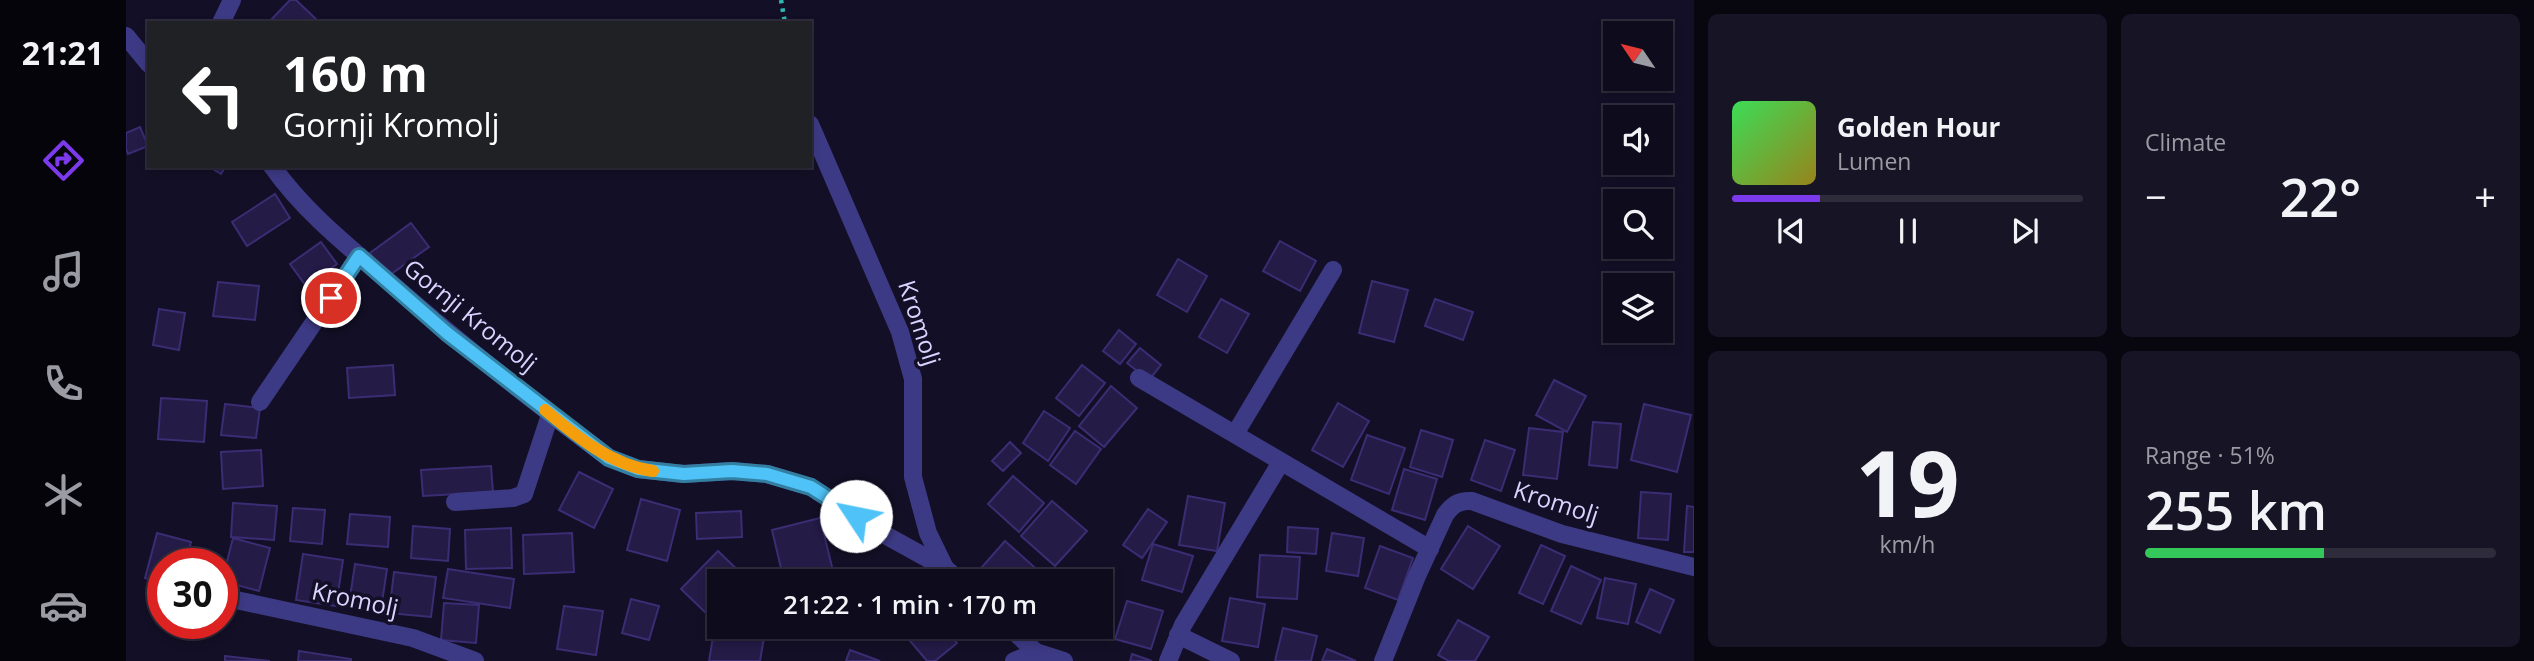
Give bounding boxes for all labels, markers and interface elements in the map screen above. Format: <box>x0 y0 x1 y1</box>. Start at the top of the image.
north arrow <box>1603 21 1673 91</box>
map controls <box>1603 21 1673 343</box>
text: 21:21 <box>22 31 104 74</box>
text: 160 m <box>283 40 428 106</box>
icon: left <box>168 49 259 140</box>
text: Gornji Kromolj <box>283 103 500 146</box>
button: sound <box>1603 105 1673 175</box>
text: Golden Hour <box>1837 109 2000 145</box>
text: Climate <box>2145 126 2226 158</box>
icon: directions <box>39 136 88 185</box>
text: Lumen <box>1837 145 1911 177</box>
text: 22° <box>2280 161 2361 232</box>
text: − <box>2145 170 2167 222</box>
text: + <box>2474 170 2496 222</box>
button: search <box>1603 189 1673 259</box>
icon: previous <box>1772 212 1810 250</box>
icon: pause <box>1889 212 1927 250</box>
icon: next <box>2006 212 2044 250</box>
icon: music <box>39 247 88 296</box>
street label: Gornji Kromolj <box>397 251 544 379</box>
pin <box>301 268 361 328</box>
button: layers <box>1603 273 1673 343</box>
street label: Kromolj <box>891 276 950 369</box>
icon: arrive <box>312 279 350 317</box>
icon: phone <box>39 359 88 408</box>
text: 19 <box>1855 420 1960 544</box>
text: Range · 51% <box>2145 439 2275 471</box>
icon: climate <box>39 470 88 519</box>
street label: Kromolj <box>1510 472 1603 531</box>
text: 255 km <box>2145 474 2327 545</box>
position arrow <box>819 479 893 553</box>
text: km/h <box>1880 528 1935 560</box>
speed limit sign: 30 <box>147 548 238 639</box>
street label: Kromolj <box>309 573 402 624</box>
icon: car <box>39 581 88 630</box>
text: 21:22 · 1 min · 170 m <box>783 586 1037 622</box>

